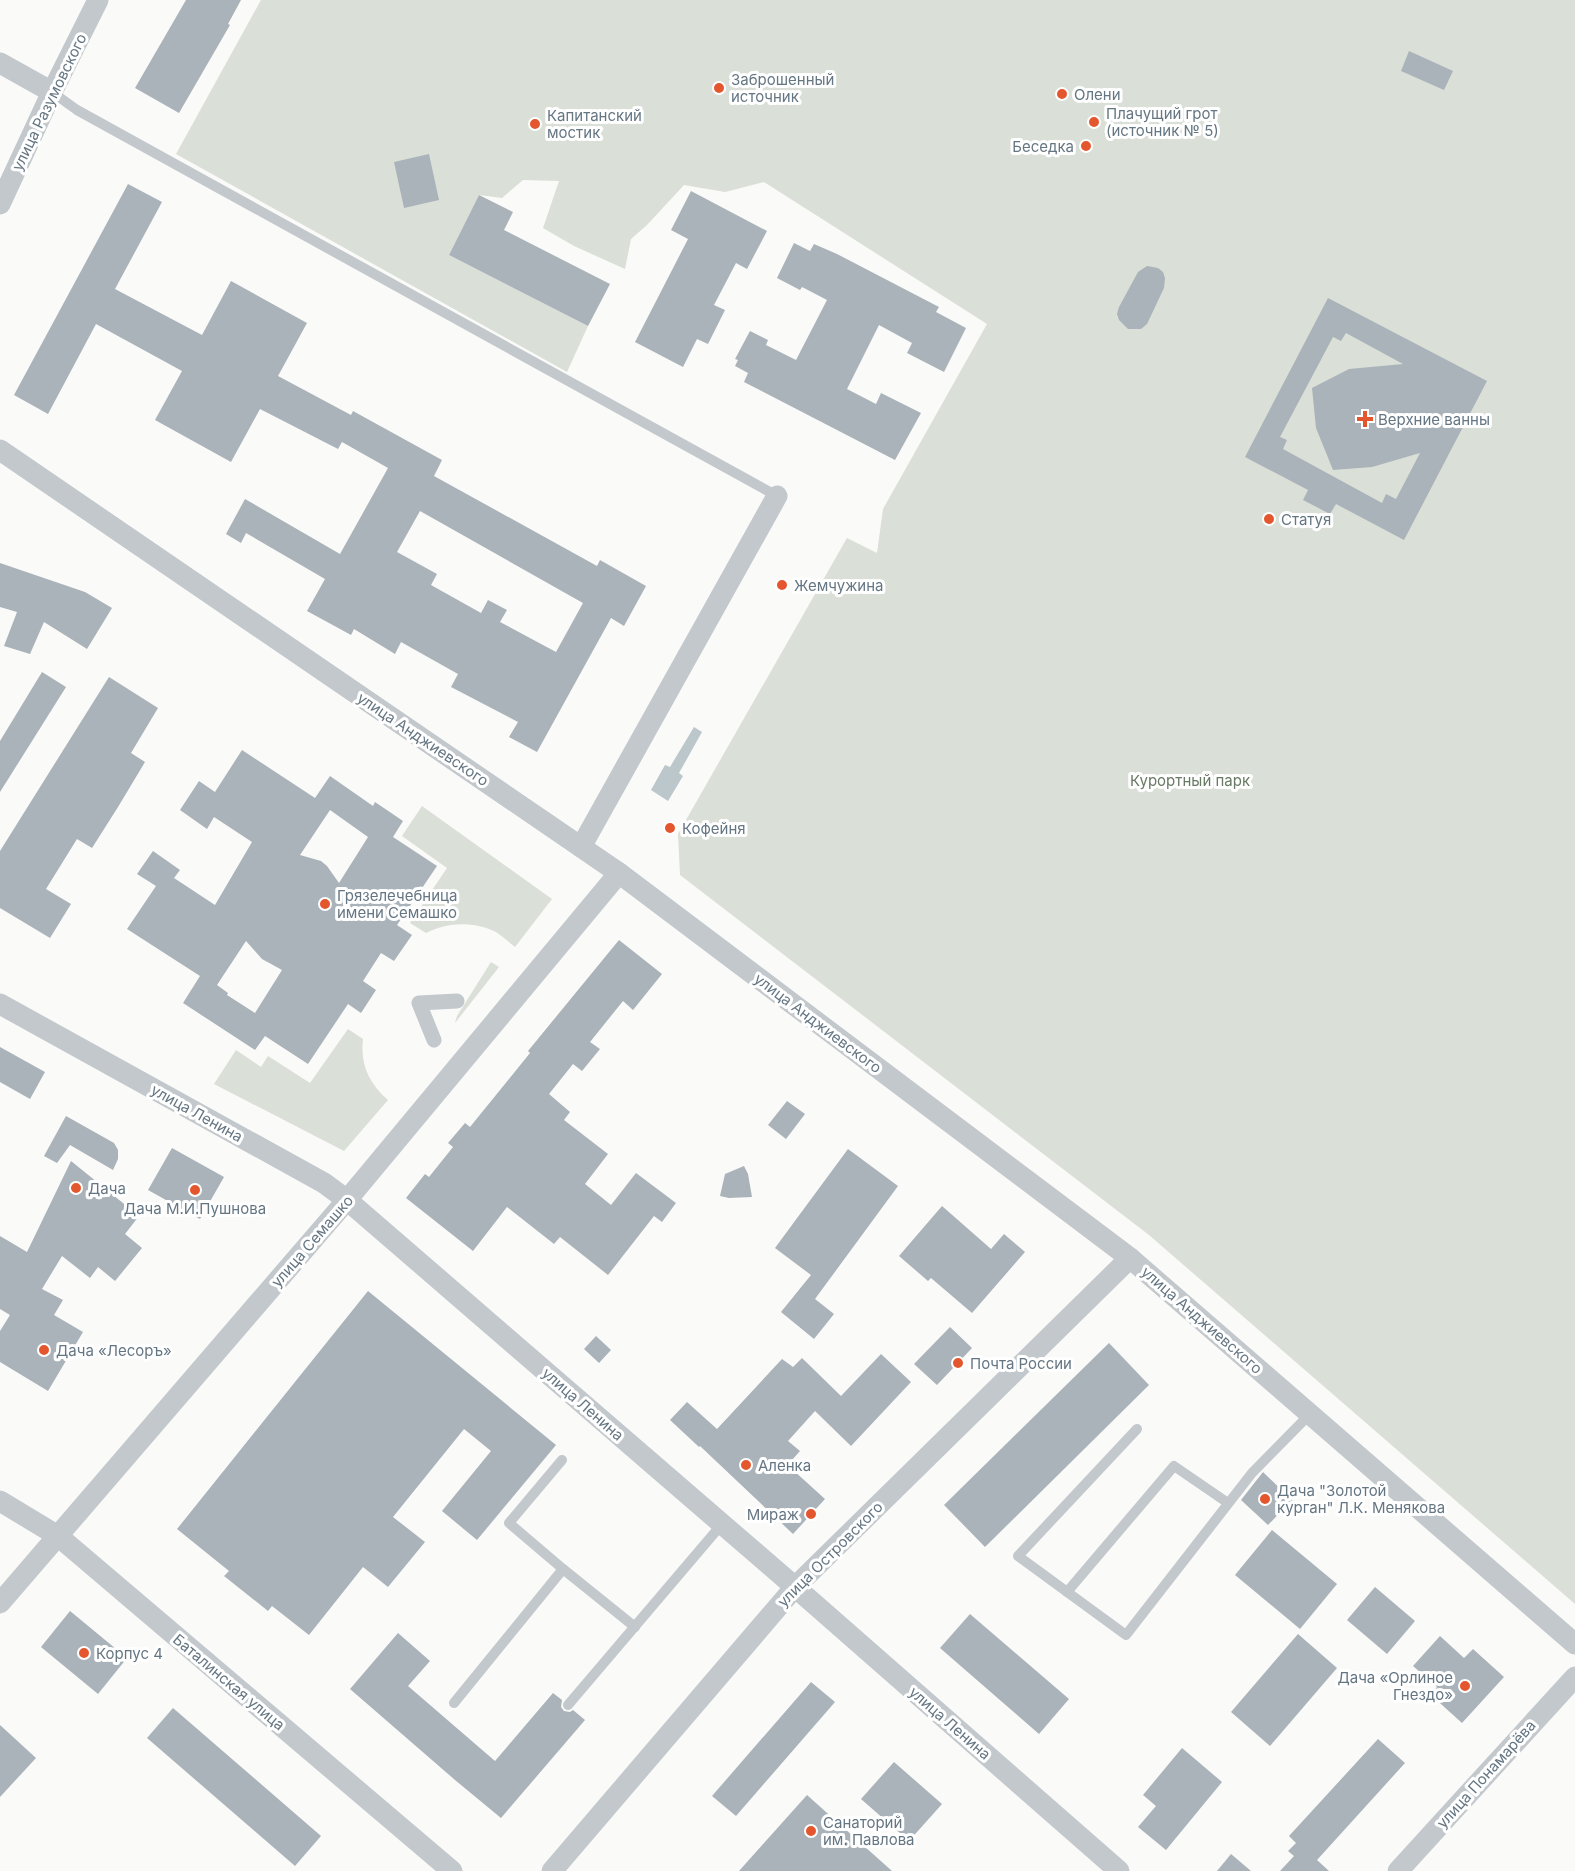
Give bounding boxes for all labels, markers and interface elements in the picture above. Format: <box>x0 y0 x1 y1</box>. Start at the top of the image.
street label: улица Разумовского <box>8 30 90 174</box>
place label: Заброшенный источник <box>731 70 834 106</box>
marker: Заброшенный источник <box>712 81 726 95</box>
place label: Олени <box>1074 85 1121 104</box>
marker: Олени <box>1055 87 1069 101</box>
place label: Плачущий грот (источник № 5) <box>1106 104 1219 140</box>
place label: Капитанский мостик <box>547 106 642 142</box>
marker: Плачущий грот (источник № 5) <box>1087 115 1101 129</box>
marker: Капитанский мостик <box>528 117 542 131</box>
place label: Беседка <box>1012 137 1074 156</box>
marker: Беседка <box>1079 139 1093 153</box>
marker: Верхние ванны <box>1356 410 1374 428</box>
place label: Верхние ванны <box>1378 410 1490 429</box>
place label: Статуя <box>1281 510 1331 529</box>
marker: Статуя <box>1262 512 1276 526</box>
place label: Жемчужина <box>794 576 883 595</box>
marker: Жемчужина <box>775 578 789 592</box>
street label: улица Анджиевского <box>354 688 492 790</box>
park label: Курортный парк <box>1130 771 1250 790</box>
place label: Кофейня <box>682 819 746 838</box>
marker: Кофейня <box>663 821 677 835</box>
place label: Грязелечебница имени Семашко <box>337 886 457 922</box>
marker: Грязелечебница имени Семашко <box>318 897 332 911</box>
street label: улица Анджиевского <box>751 969 885 1077</box>
street label: улица Ленина <box>148 1080 246 1146</box>
place label: Дача <box>88 1179 126 1198</box>
marker: Дача <box>69 1181 83 1195</box>
marker: Дача М.И.Пушнова <box>188 1183 202 1197</box>
street label: улица Семашко <box>267 1191 357 1291</box>
place label: Дача М.И.Пушнова <box>124 1199 266 1218</box>
street label: улица Анджиевского <box>1138 1262 1266 1378</box>
place label: Дача «Лесоръ» <box>56 1341 172 1360</box>
marker: Дача «Лесоръ» <box>37 1343 51 1357</box>
place label: Почта России <box>970 1354 1072 1373</box>
marker: Почта России <box>951 1356 965 1370</box>
street label: улица Ленина <box>538 1363 628 1445</box>
place label: Аленка <box>758 1456 811 1475</box>
marker: Аленка <box>739 1458 753 1472</box>
place label: Дача "Золотой курган" Л.К. Менякова <box>1277 1481 1445 1517</box>
marker: Дача "Золотой курган" Л.К. Менякова <box>1258 1492 1272 1506</box>
street label: улица Островского <box>773 1497 887 1611</box>
place label: Мираж <box>747 1505 799 1524</box>
marker: Мираж <box>804 1507 818 1521</box>
street label: Баталинская улица <box>169 1630 289 1734</box>
place label: Корпус 4 <box>96 1644 163 1663</box>
marker: Корпус 4 <box>77 1646 91 1660</box>
place label: Дача «Орлиное Гнездо» <box>1337 1668 1453 1704</box>
marker: Дача «Орлиное Гнездо» <box>1458 1679 1472 1693</box>
street label: улица Ленина <box>905 1682 995 1764</box>
street label: улица Понамарёва <box>1432 1716 1540 1832</box>
place label: Санаторий им. Павлова <box>823 1813 915 1849</box>
marker: Санаторий им. Павлова <box>804 1824 818 1838</box>

